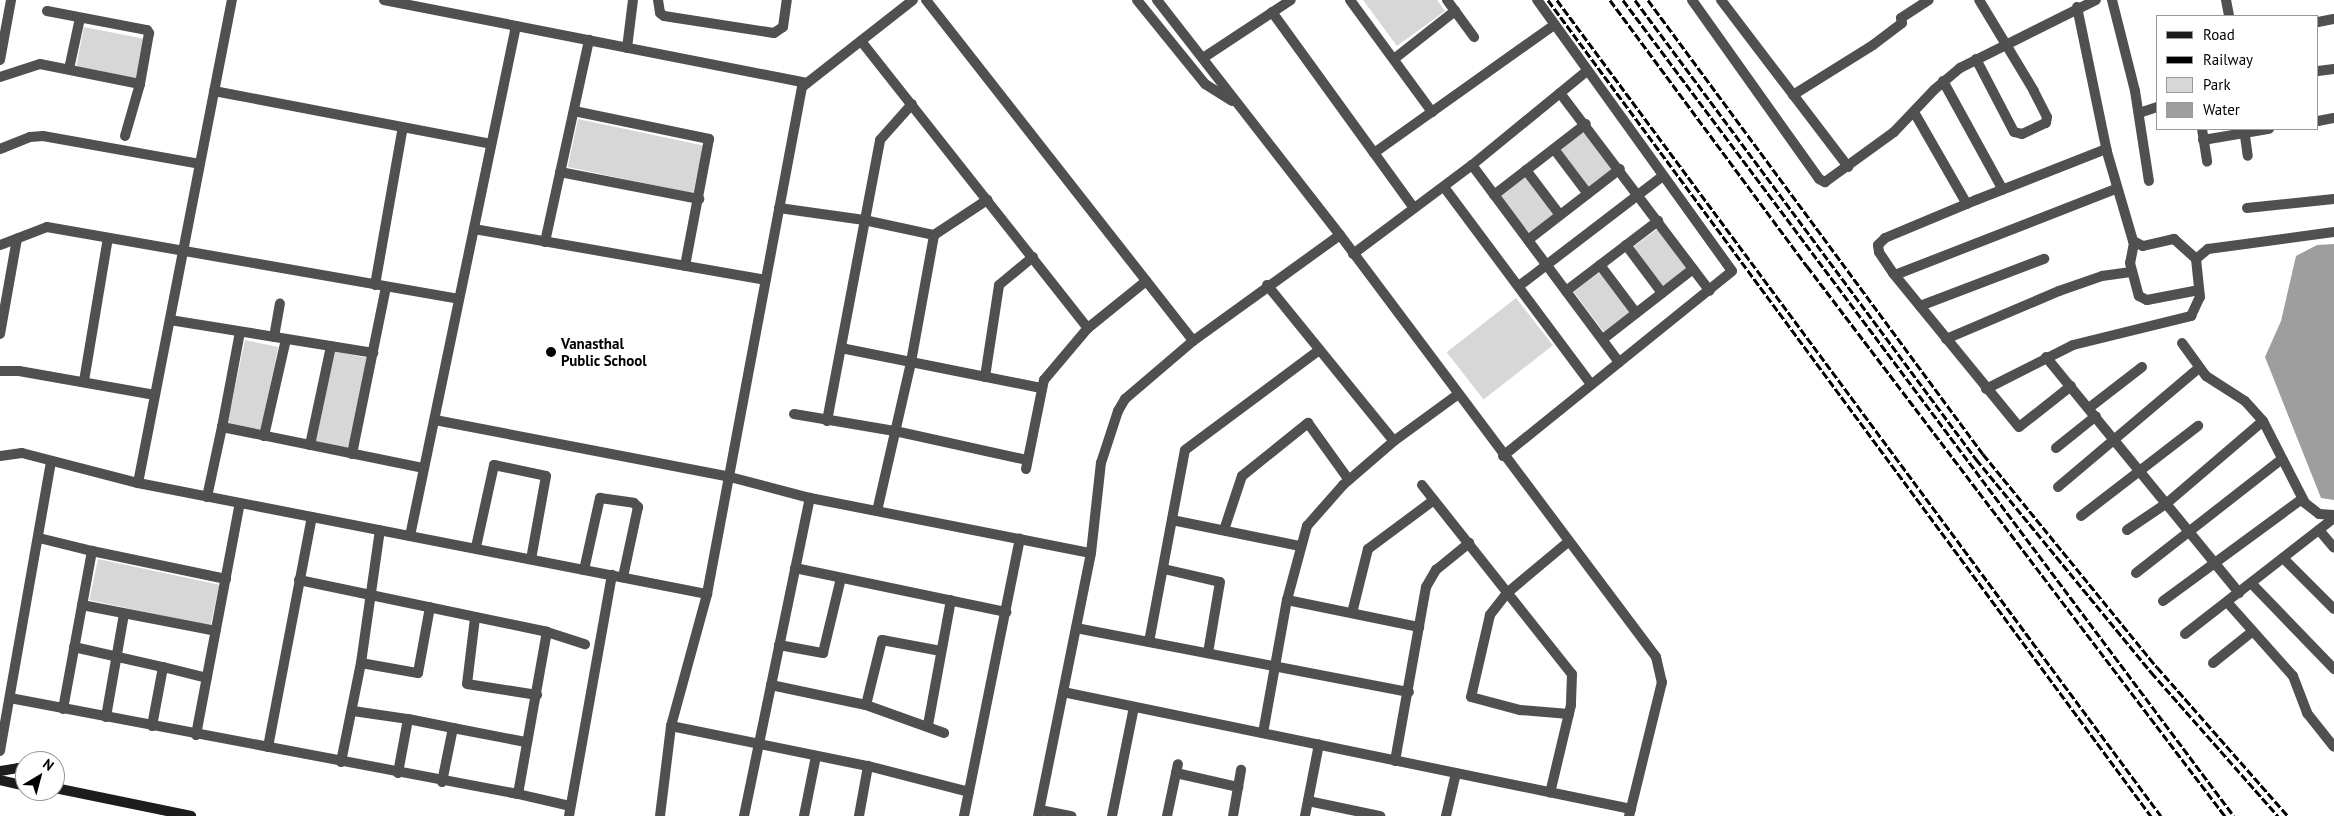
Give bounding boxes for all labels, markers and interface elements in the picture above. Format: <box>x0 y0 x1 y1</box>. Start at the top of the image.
legend <box>2156 15 2319 130</box>
text: Road <box>2203 25 2235 44</box>
text: Railway <box>2203 50 2253 69</box>
text: Park <box>2203 75 2231 94</box>
text: Water <box>2203 100 2240 119</box>
place label: Vanasthal Public School <box>561 334 647 369</box>
marker: Vanasthal Public School <box>545 346 557 358</box>
north arrow <box>15 751 65 801</box>
text: N <box>39 755 58 775</box>

